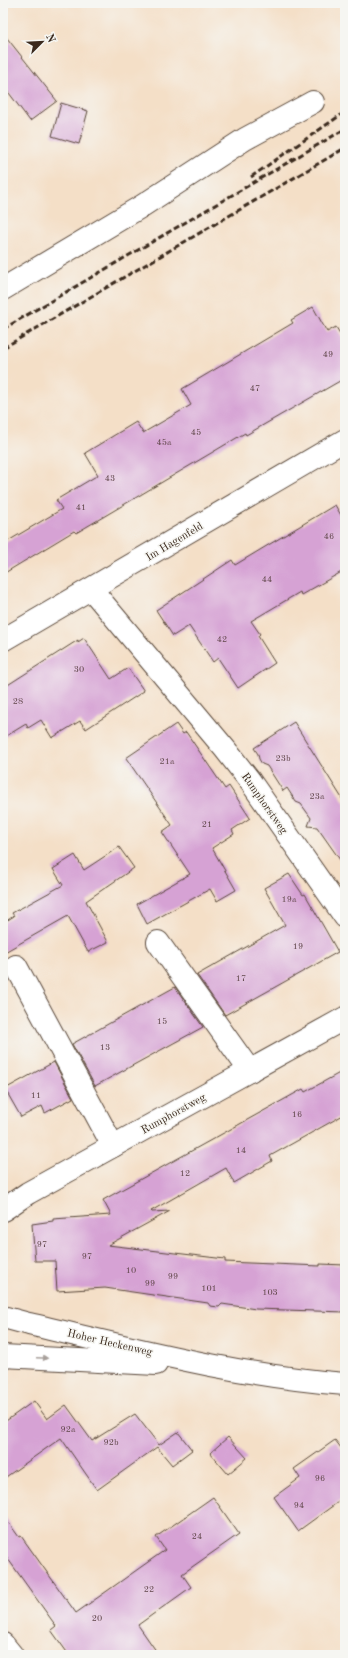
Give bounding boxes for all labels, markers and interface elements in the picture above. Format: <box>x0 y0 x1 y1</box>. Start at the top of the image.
north arrow <box>22 22 62 62</box>
text: N <box>43 32 57 45</box>
house number: 49 <box>323 350 333 359</box>
house number: 47 <box>250 384 260 393</box>
house number: 45 <box>191 428 201 437</box>
house number: 45a <box>157 438 172 447</box>
house number: 43 <box>105 474 115 483</box>
house number: 41 <box>76 503 86 512</box>
street label: Im Hagenfeld <box>144 521 206 564</box>
house number: 46 <box>324 532 334 541</box>
house number: 44 <box>262 575 272 584</box>
house number: 42 <box>217 635 227 644</box>
house number: 30 <box>74 665 84 674</box>
house number: 28 <box>13 697 23 706</box>
house number: 23b <box>275 754 291 763</box>
house number: 21a <box>160 757 175 766</box>
street label: Rumphorstweg <box>239 771 289 836</box>
house number: 23a <box>310 792 325 801</box>
house number: 21 <box>202 820 212 829</box>
house number: 19a <box>282 895 297 904</box>
house number: 19 <box>293 942 303 951</box>
house number: 17 <box>236 974 246 983</box>
house number: 15 <box>157 1017 167 1026</box>
house number: 13 <box>100 1043 110 1052</box>
house number: 11 <box>31 1091 41 1100</box>
street label: Rumphorstweg <box>140 1092 208 1137</box>
house number: 16 <box>292 1110 302 1119</box>
house number: 14 <box>236 1146 246 1155</box>
house number: 12 <box>180 1169 190 1178</box>
house number: 97 <box>37 1240 47 1249</box>
house number: 97 <box>82 1252 92 1261</box>
house number: 10 <box>126 1266 136 1275</box>
house number: 99 <box>168 1272 178 1281</box>
house number: 99 <box>145 1279 155 1288</box>
house number: 101 <box>201 1284 217 1293</box>
house number: 103 <box>262 1288 278 1297</box>
street label: Hoher Heckenweg <box>66 1328 153 1359</box>
one-way arrow <box>36 1354 48 1361</box>
house number: 92a <box>61 1425 76 1434</box>
house number: 92b <box>103 1438 119 1447</box>
house number: 96 <box>315 1474 325 1483</box>
house number: 94 <box>294 1501 304 1510</box>
house number: 24 <box>192 1532 202 1541</box>
house number: 22 <box>144 1585 154 1594</box>
house number: 20 <box>92 1614 102 1623</box>

